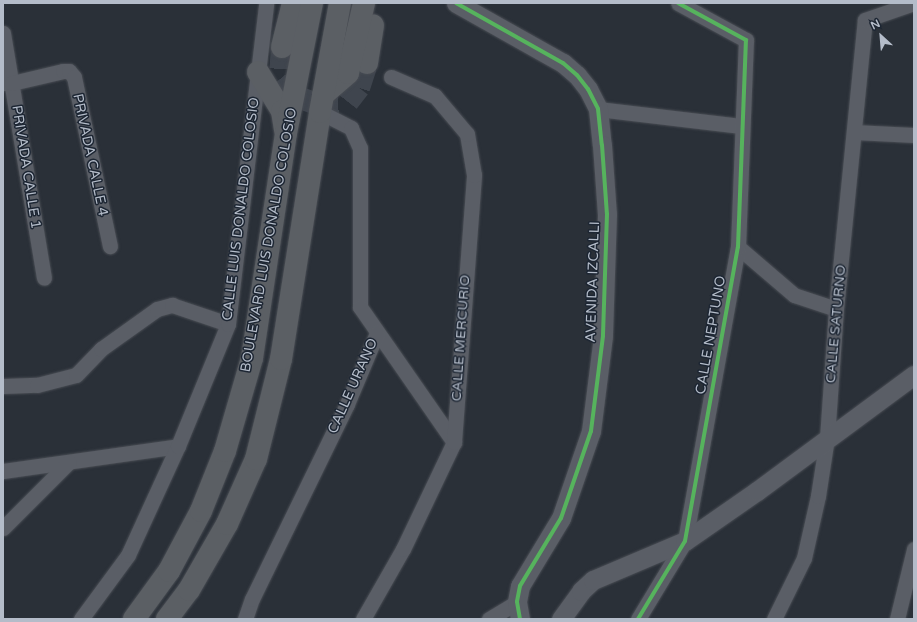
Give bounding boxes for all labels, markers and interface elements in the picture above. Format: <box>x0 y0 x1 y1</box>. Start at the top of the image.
north arrow <box>861 16 901 56</box>
text: N <box>869 17 882 33</box>
street label: PRIVADA CALLE 4 <box>69 92 111 218</box>
street label: CALLE LUIS DONALDO COLOSIO <box>219 96 263 322</box>
street label: PRIVADA CALLE 1 <box>8 104 44 230</box>
street label: BOULEVARD LUIS DONALDO COLOSIO <box>237 106 301 374</box>
street label: AVENIDA IZCALLI <box>582 221 604 343</box>
street label: CALLE SATURNO <box>822 264 850 384</box>
street label: CALLE MERCURIO <box>448 274 474 402</box>
street label: CALLE NEPTUNO <box>692 274 730 396</box>
street label: CALLE URANO <box>324 336 382 436</box>

